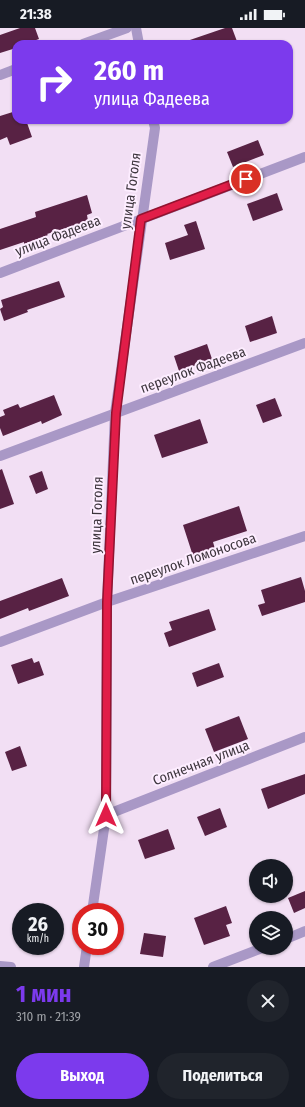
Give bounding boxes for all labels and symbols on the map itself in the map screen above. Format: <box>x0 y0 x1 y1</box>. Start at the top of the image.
street label: улица Гоголя <box>117 152 145 230</box>
pin <box>229 162 263 196</box>
street label: улица Фадеева <box>13 212 103 260</box>
street label: переулок Фадеева <box>138 343 248 397</box>
street label: улица Гоголя <box>87 476 107 554</box>
street label: переулок Ломоносова <box>128 529 258 589</box>
street label: Солнечная улица <box>150 737 252 789</box>
position arrow <box>85 794 127 836</box>
speed limit sign: 30 <box>72 903 124 955</box>

